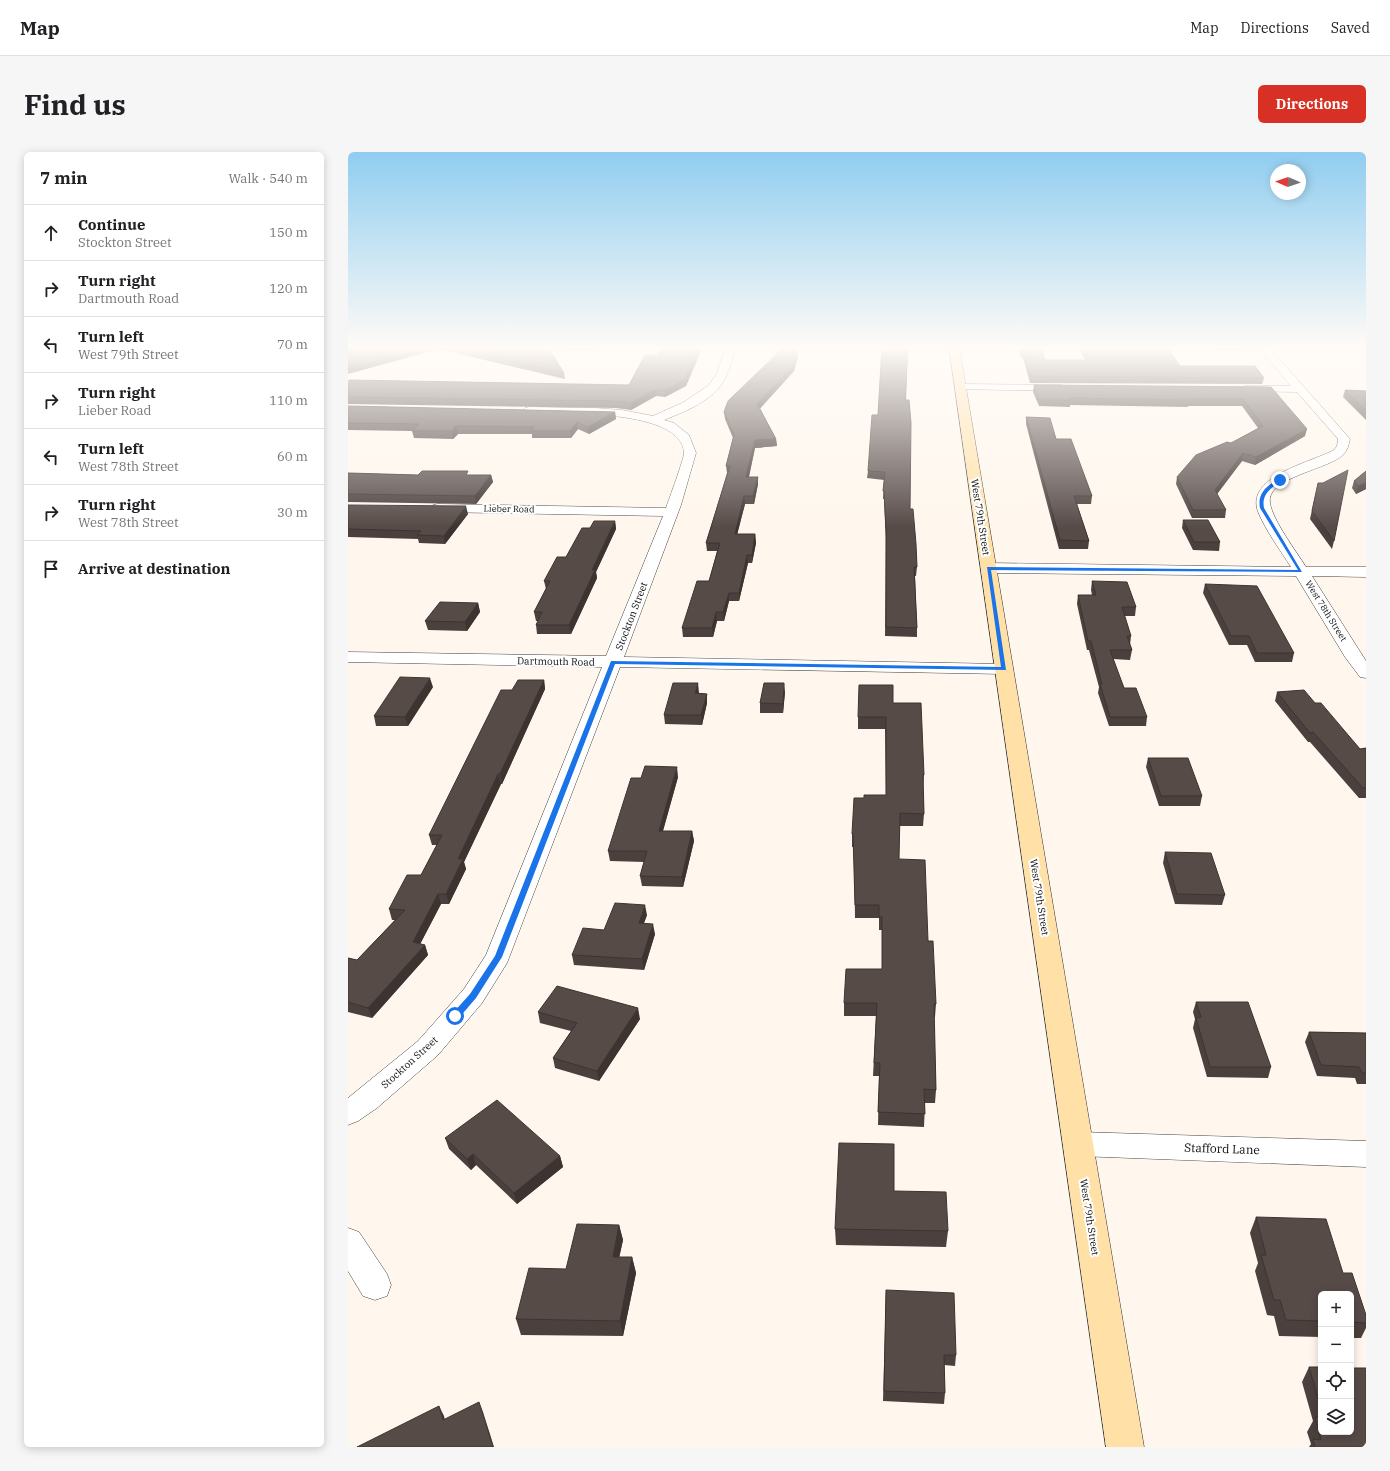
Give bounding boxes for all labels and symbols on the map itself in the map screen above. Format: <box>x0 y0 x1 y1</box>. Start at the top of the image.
north arrow <box>1270 164 1306 200</box>
route end <box>1271 471 1289 489</box>
street label: West 79th Street <box>968 478 993 557</box>
street label: Lieber Road <box>483 503 535 514</box>
street label: West 78th Street <box>1303 578 1350 643</box>
street label: Stockton Street <box>612 580 651 652</box>
street label: Dartmouth Road <box>517 654 595 669</box>
street label: West 79th Street <box>1027 858 1052 937</box>
route start <box>446 1007 464 1025</box>
street label: Stockton Street <box>378 1033 441 1091</box>
street label: Stafford Lane <box>1184 1140 1260 1157</box>
street label: West 79th Street <box>1077 1178 1102 1257</box>

